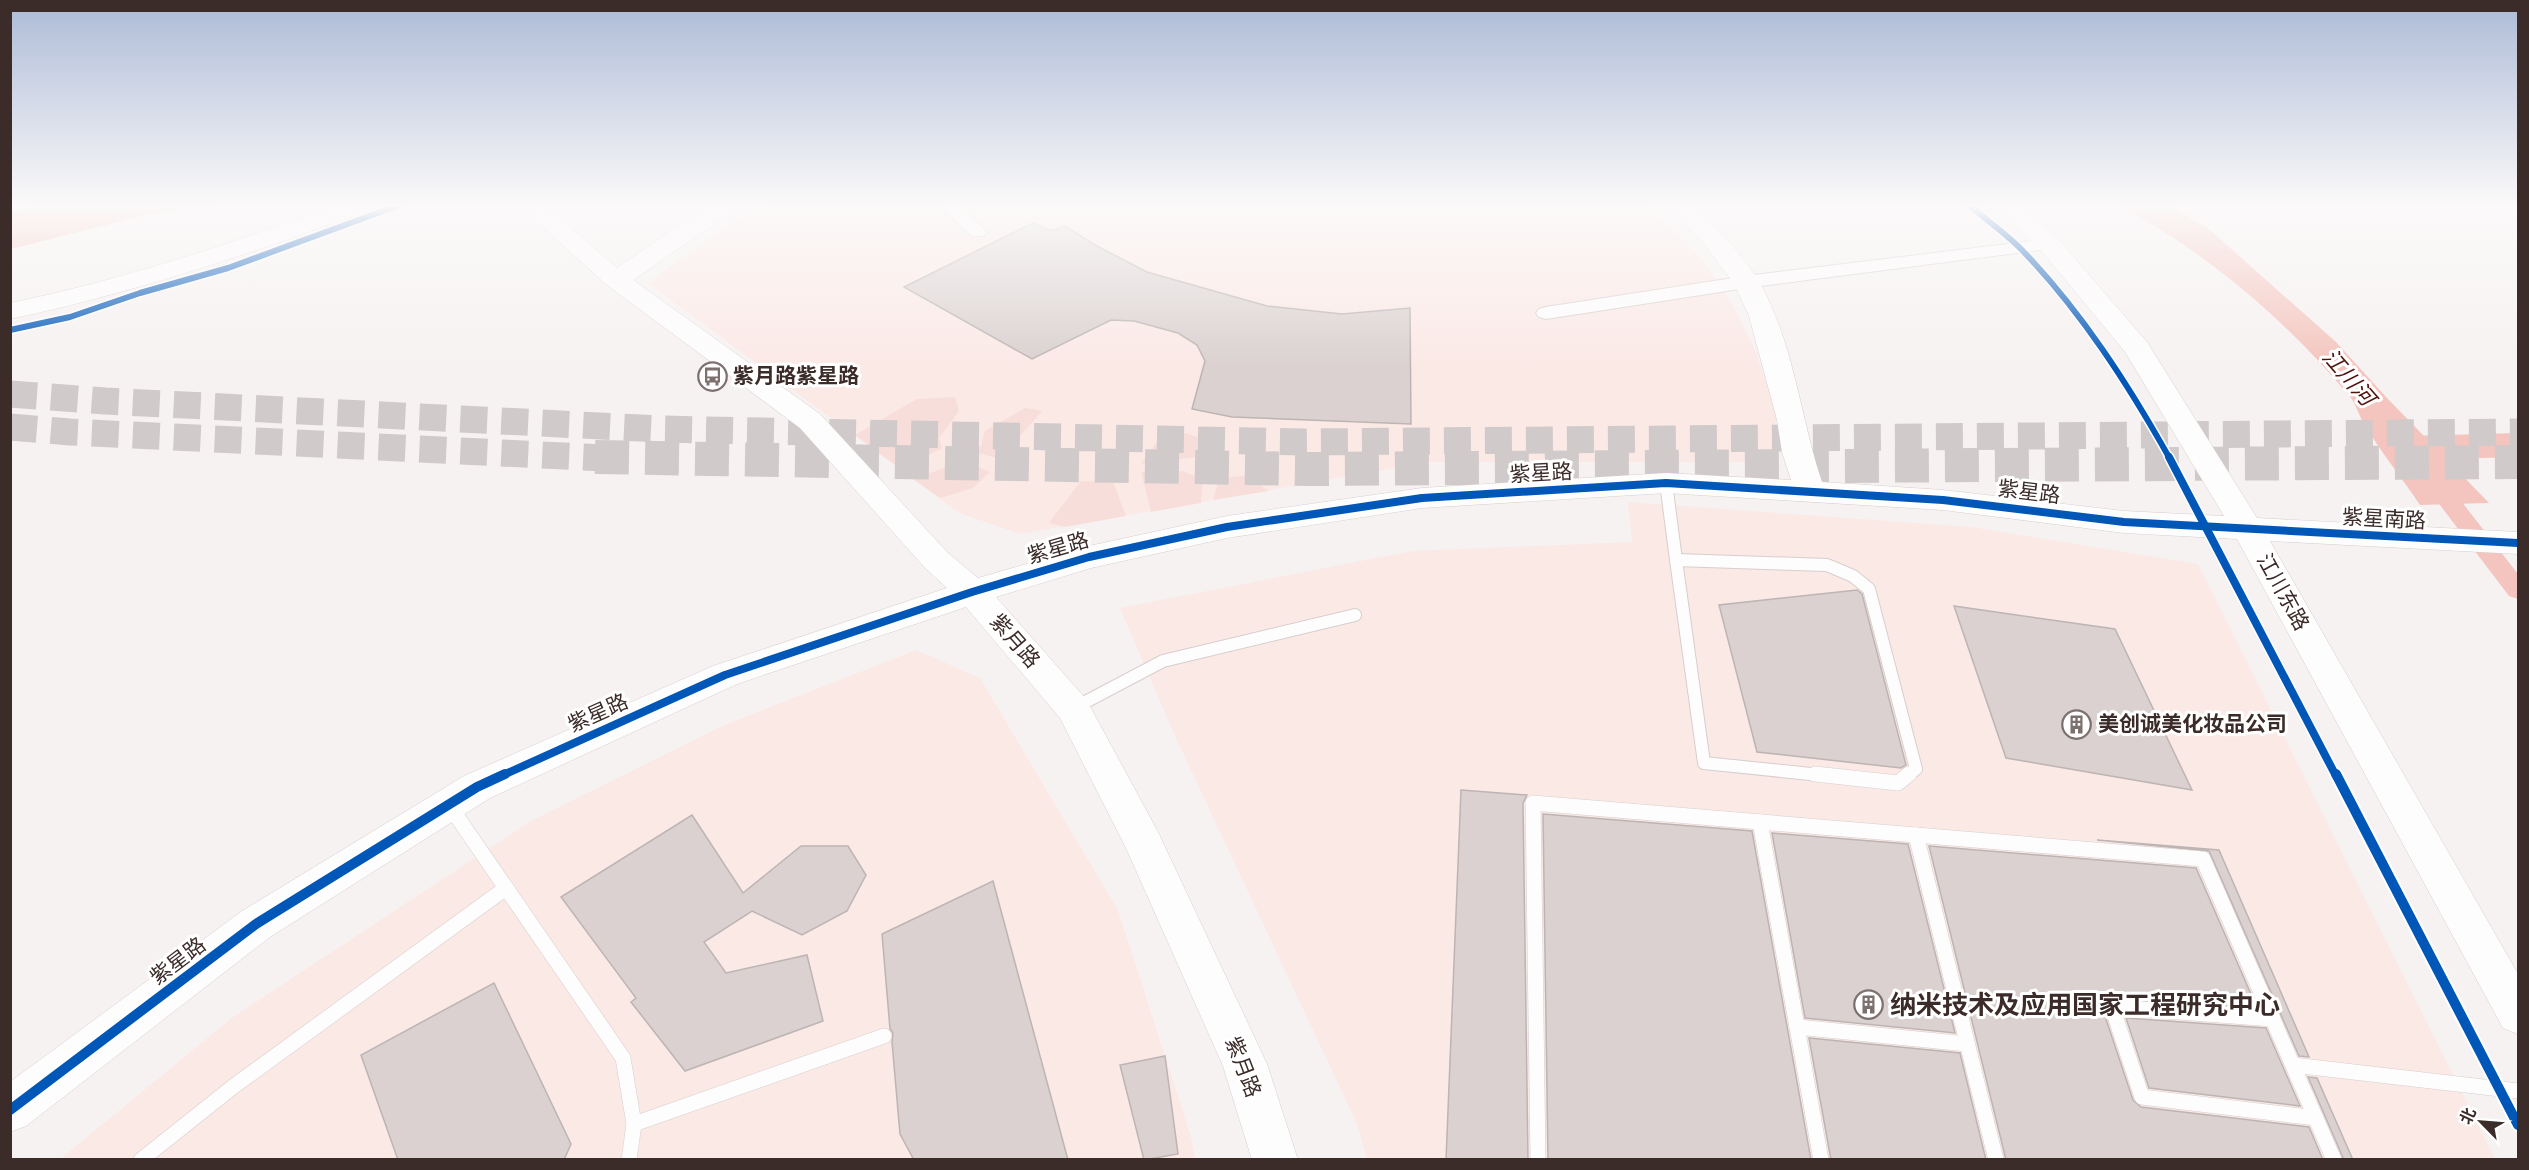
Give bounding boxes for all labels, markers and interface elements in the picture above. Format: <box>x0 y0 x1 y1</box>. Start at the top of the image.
water label: 江川河 <box>2318 344 2383 413</box>
bus stop icon: 紫月路紫星路 <box>696 360 728 392</box>
place label: 紫月路紫星路 <box>733 363 859 387</box>
street label: 紫星路 <box>1509 458 1573 486</box>
street label: 紫星路 <box>1996 475 2062 507</box>
street label: 紫星南路 <box>2341 504 2427 532</box>
street label: 紫星路 <box>1024 527 1091 567</box>
street label: 江川东路 <box>2253 549 2315 634</box>
street label: 紫月路 <box>986 609 1045 672</box>
street label: 紫星路 <box>564 688 631 736</box>
building icon: 美创诚美化妆品公司 <box>2061 708 2093 740</box>
place label: 美创诚美化妆品公司 <box>2098 711 2287 735</box>
street label: 紫星路 <box>145 932 210 989</box>
building icon: 纳米技术及应用国家工程研究中心 <box>1853 989 1885 1021</box>
place label: 纳米技术及应用国家工程研究中心 <box>1890 990 2280 1020</box>
street label: 紫月路 <box>1221 1033 1266 1100</box>
north arrow <box>2451 1092 2511 1152</box>
text: 北 <box>2456 1105 2479 1127</box>

